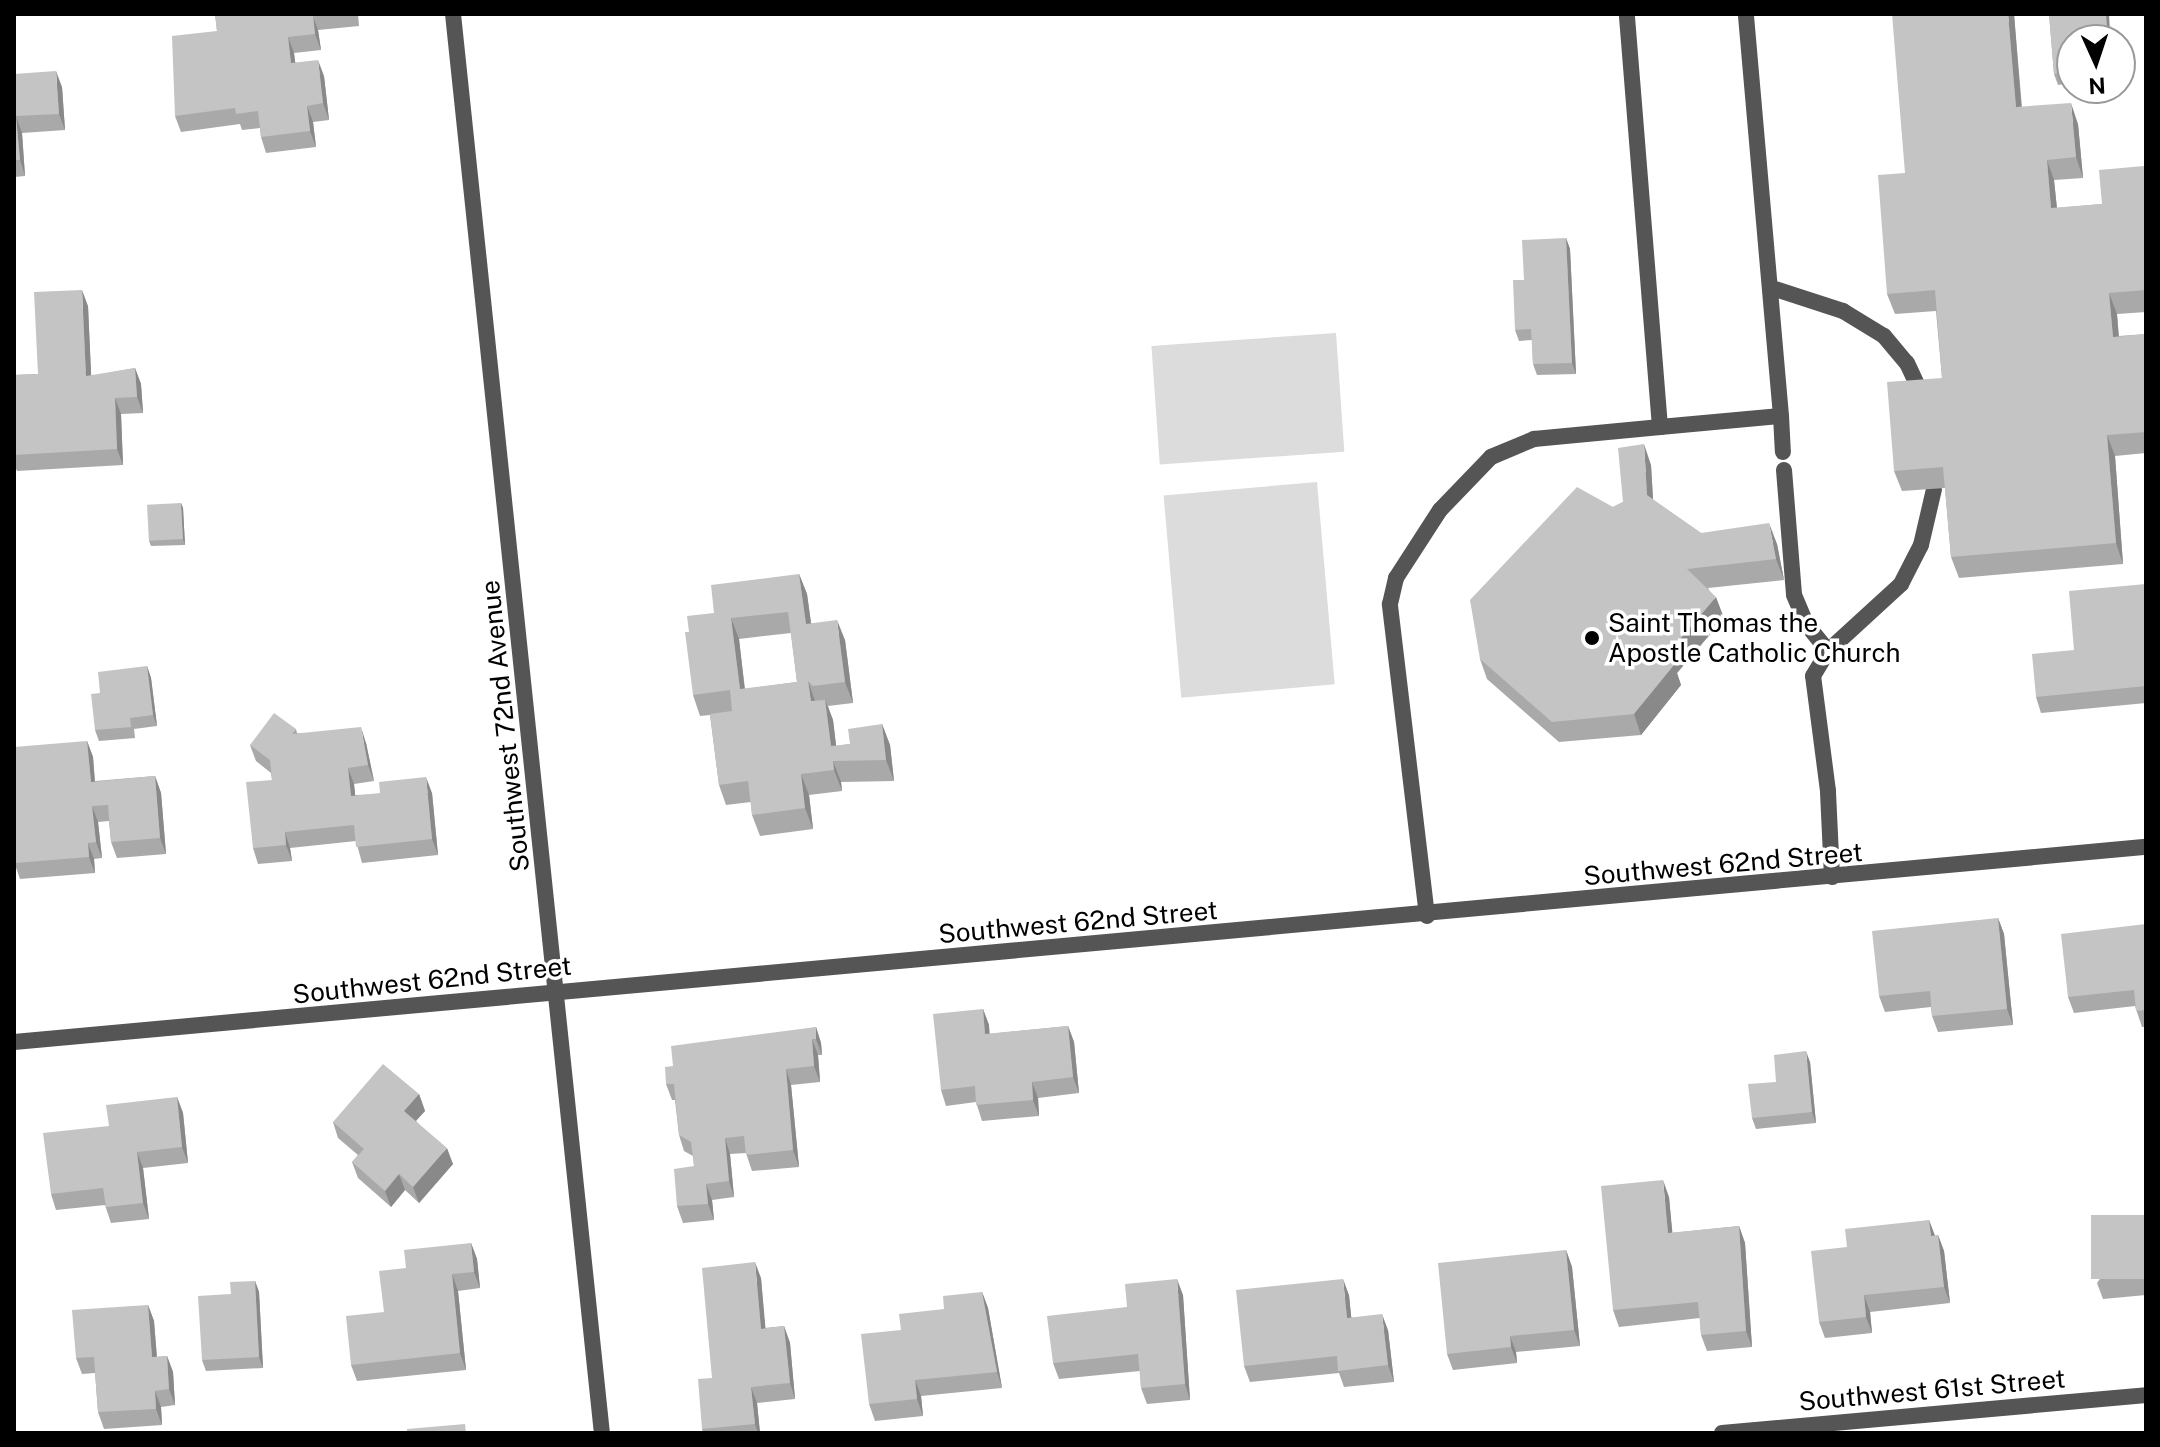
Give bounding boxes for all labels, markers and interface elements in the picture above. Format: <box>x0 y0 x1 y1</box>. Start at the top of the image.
north arrow <box>2056 24 2136 104</box>
text: N <box>2088 73 2106 99</box>
street label: Southwest 72nd Avenue <box>474 579 536 873</box>
place label: Saint Thomas the Apostle Catholic Church <box>1608 607 1901 668</box>
marker: Saint Thomas the Apostle Catholic Church <box>1583 629 1601 647</box>
street label: Southwest 62nd Street <box>1582 836 1864 892</box>
street label: Southwest 62nd Street <box>937 894 1219 950</box>
street label: Southwest 62nd Street <box>291 950 573 1010</box>
street label: Southwest 61st Street <box>1797 1363 2067 1417</box>

